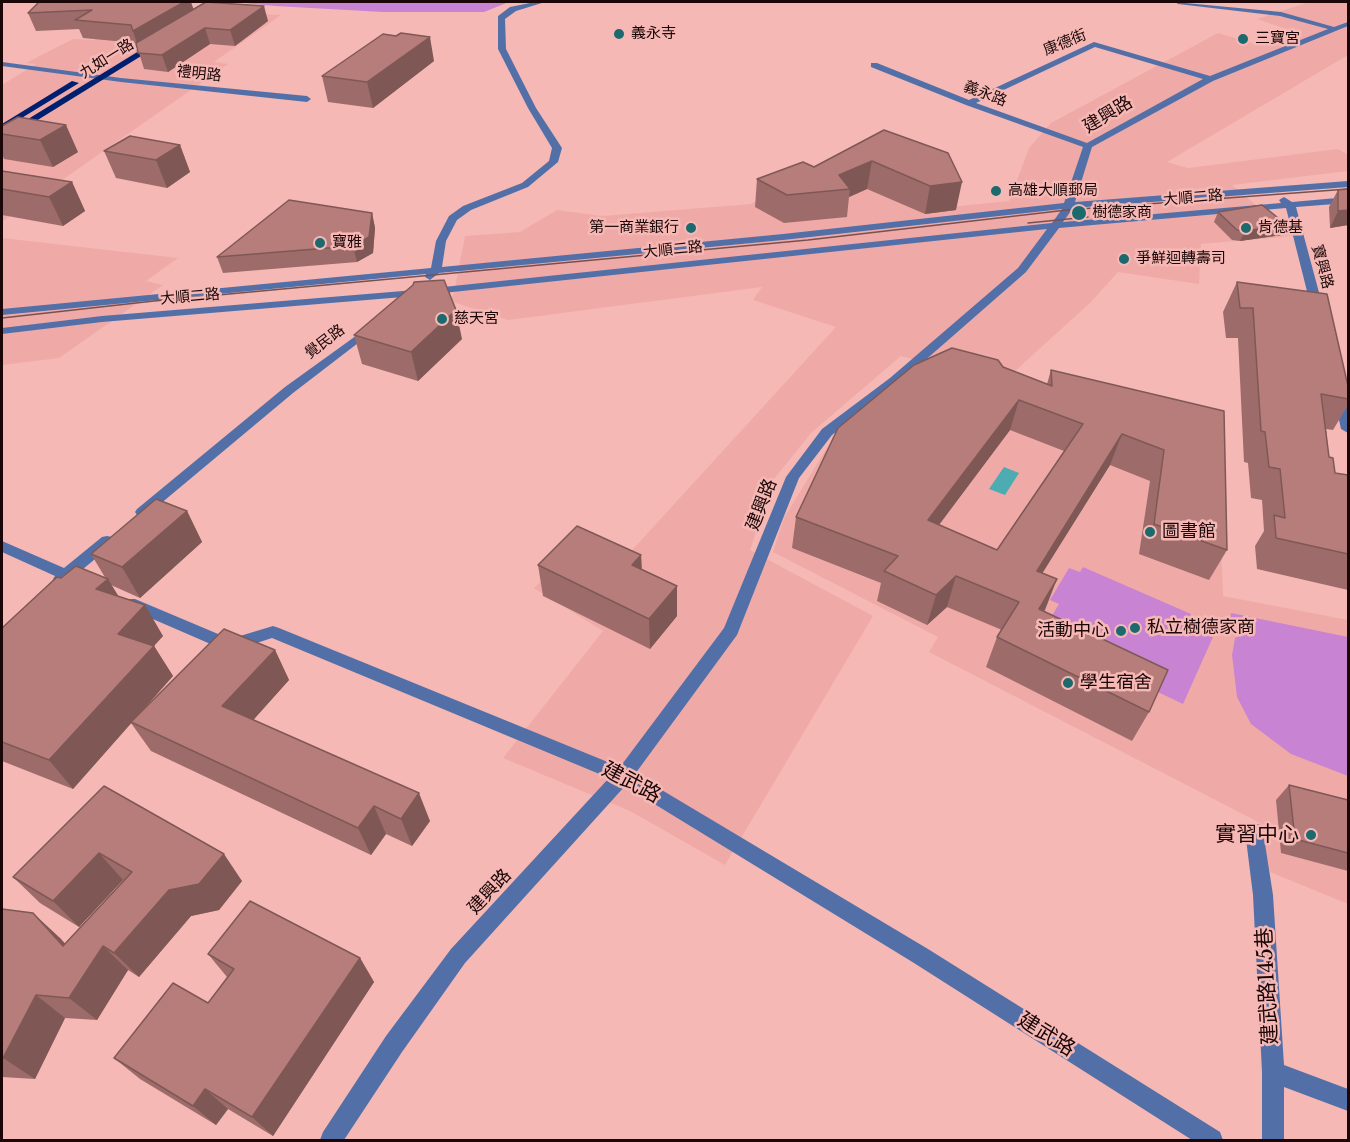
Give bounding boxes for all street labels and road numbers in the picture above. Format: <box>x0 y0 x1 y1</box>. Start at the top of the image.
street label: 康德街 <box>1041 26 1089 60</box>
street label: 九如一路 <box>77 35 137 83</box>
street label: 禮明路 <box>176 63 222 85</box>
street label: 義永路 <box>961 78 1009 110</box>
street label: 建興路 <box>1079 92 1137 138</box>
street label: 大順二路 <box>1162 186 1224 210</box>
street label: 大順二路 <box>642 238 704 262</box>
street label: 寶興路 <box>1307 243 1337 291</box>
street label: 大順二路 <box>159 285 221 309</box>
street label: 覺民路 <box>302 321 348 363</box>
street label: 建興路 <box>742 476 782 534</box>
street label: 建武路 <box>597 757 665 809</box>
street label: 建興路 <box>464 865 516 919</box>
street label: 建武路145巷 <box>1252 927 1284 1045</box>
street label: 建武路 <box>1013 1008 1079 1062</box>

